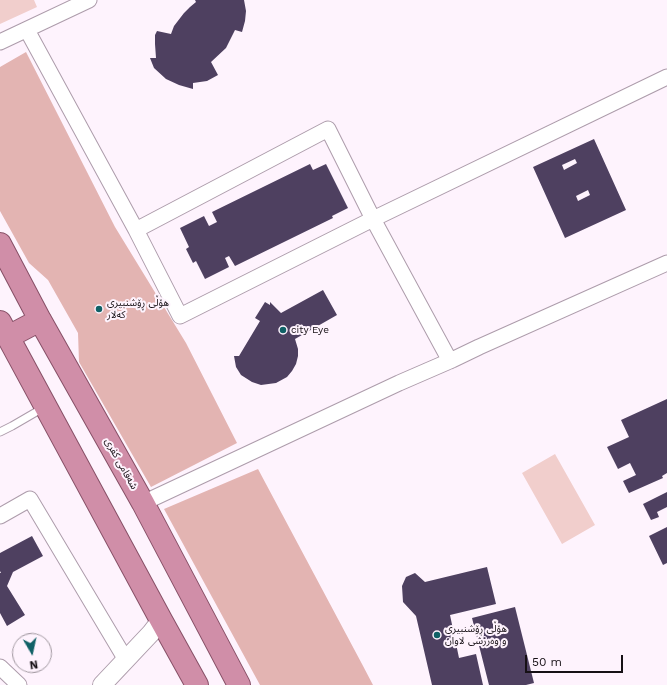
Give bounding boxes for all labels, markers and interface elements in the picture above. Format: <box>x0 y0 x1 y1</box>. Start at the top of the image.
place label: هۆڵی ڕۆشنبیری کەلار <box>107 297 169 320</box>
marker: هۆڵی ڕۆشنبیری کەلار <box>94 304 104 314</box>
place label: city Eye <box>291 324 329 336</box>
marker: city Eye <box>278 325 288 335</box>
street label: شەقامی کفری <box>102 436 140 492</box>
place label: هۆڵی ڕۆشنبیری و وەرزشی لاوان <box>445 623 507 646</box>
marker: هۆڵی ڕۆشنبیری و وەرزشی لاوان <box>432 630 442 640</box>
north arrow <box>12 633 52 673</box>
scale bar <box>527 647 625 673</box>
text: 50 m <box>532 655 562 669</box>
text: N <box>29 657 39 671</box>

